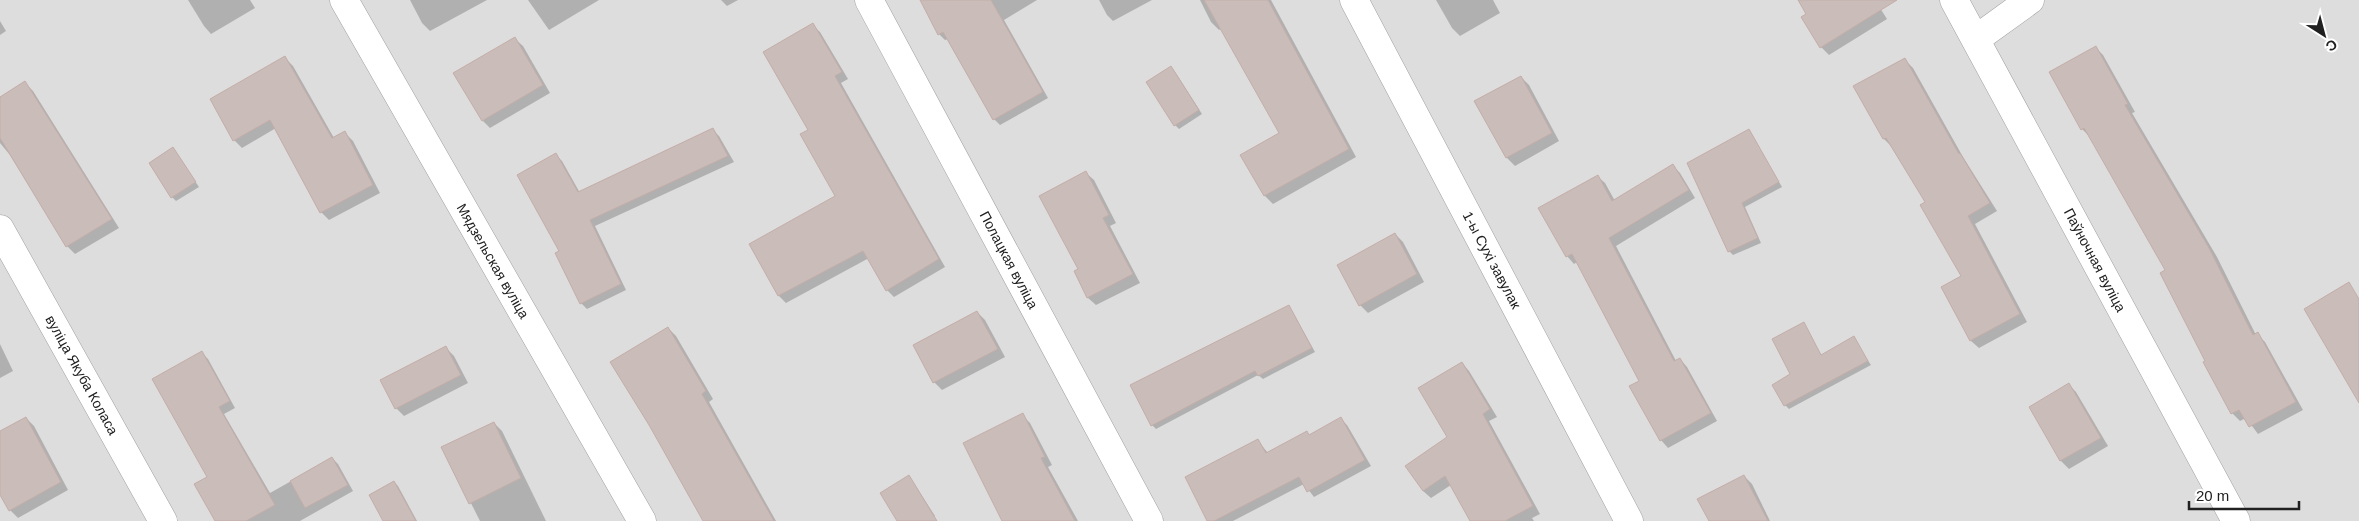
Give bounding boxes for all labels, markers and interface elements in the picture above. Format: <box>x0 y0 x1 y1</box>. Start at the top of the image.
north arrow <box>2299 10 2349 60</box>
text: С <box>2323 36 2340 55</box>
street label: Мядзельская вуліца <box>454 201 533 321</box>
street label: Паўночная вуліца <box>2061 205 2129 315</box>
street label: Полацкая вуліца <box>977 209 1042 312</box>
street label: 1-ы Сухі завулак <box>1460 209 1525 312</box>
street label: вуліца Якуба Коласа <box>42 312 122 438</box>
scale bar <box>2189 478 2299 510</box>
text: 20 m <box>2196 487 2229 504</box>

